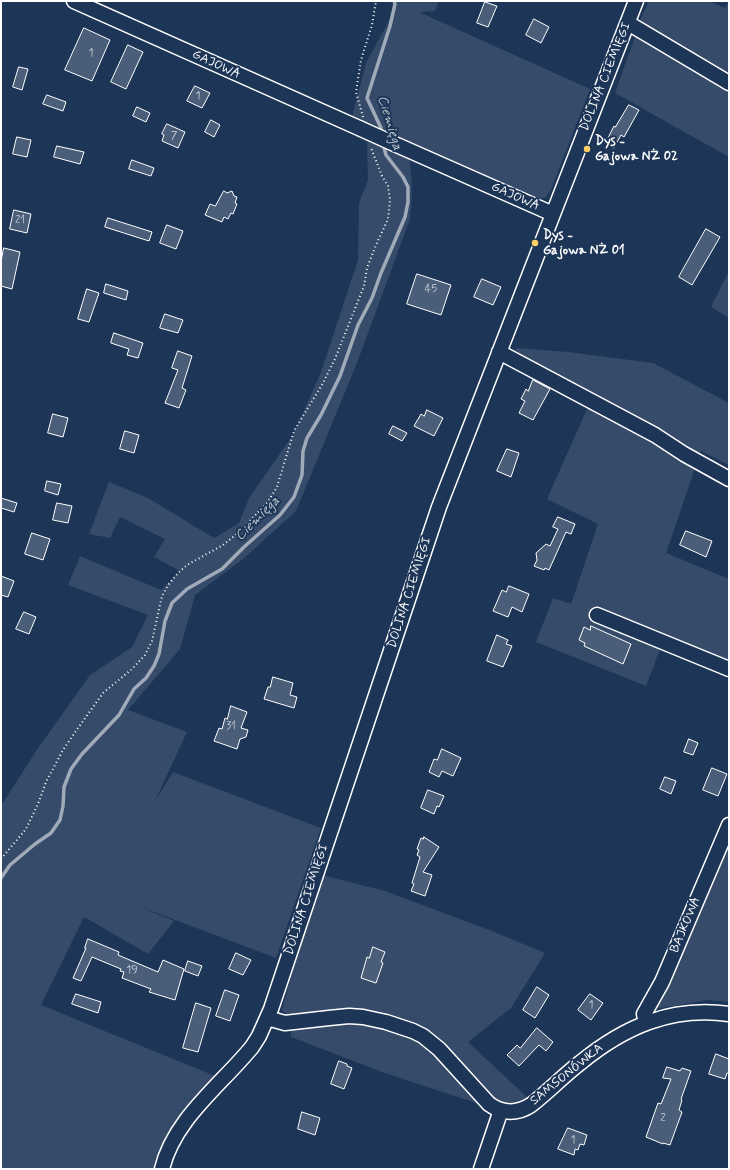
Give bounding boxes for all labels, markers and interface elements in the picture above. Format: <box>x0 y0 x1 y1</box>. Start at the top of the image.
street label: DOLINA CIEMIĘGI <box>577 20 635 134</box>
house number: 1 <box>89 47 93 61</box>
street label: GAJOWA <box>189 47 243 83</box>
house number: 1 <box>196 90 200 104</box>
water label: Ciemięga <box>373 94 405 152</box>
house number: 7 <box>171 130 177 144</box>
place label: Dys - Gajowa NŻ 02 <box>595 134 678 165</box>
marker: Dys - Gajowa NŻ 02 <box>582 144 592 154</box>
street label: GAJOWA <box>488 179 542 215</box>
house number: 21 <box>15 214 25 228</box>
place label: Dys - Gajowa NŻ 01 <box>543 228 625 259</box>
marker: Dys - Gajowa NŻ 01 <box>530 238 540 248</box>
house number: 45 <box>425 283 437 297</box>
water label: Ciemięga <box>232 493 284 545</box>
street label: DOLINA CIEMIĘGI <box>385 535 435 651</box>
house number: 31 <box>226 720 236 734</box>
street label: DOLINA CIEMIĘGI <box>282 842 332 958</box>
street label: BAJKOWA <box>667 895 705 955</box>
house number: 19 <box>126 964 138 978</box>
house number: 1 <box>589 999 593 1013</box>
street label: SAMSONÓWKA <box>527 1041 607 1109</box>
house number: 2 <box>660 1112 666 1126</box>
house number: 1 <box>571 1134 575 1148</box>

